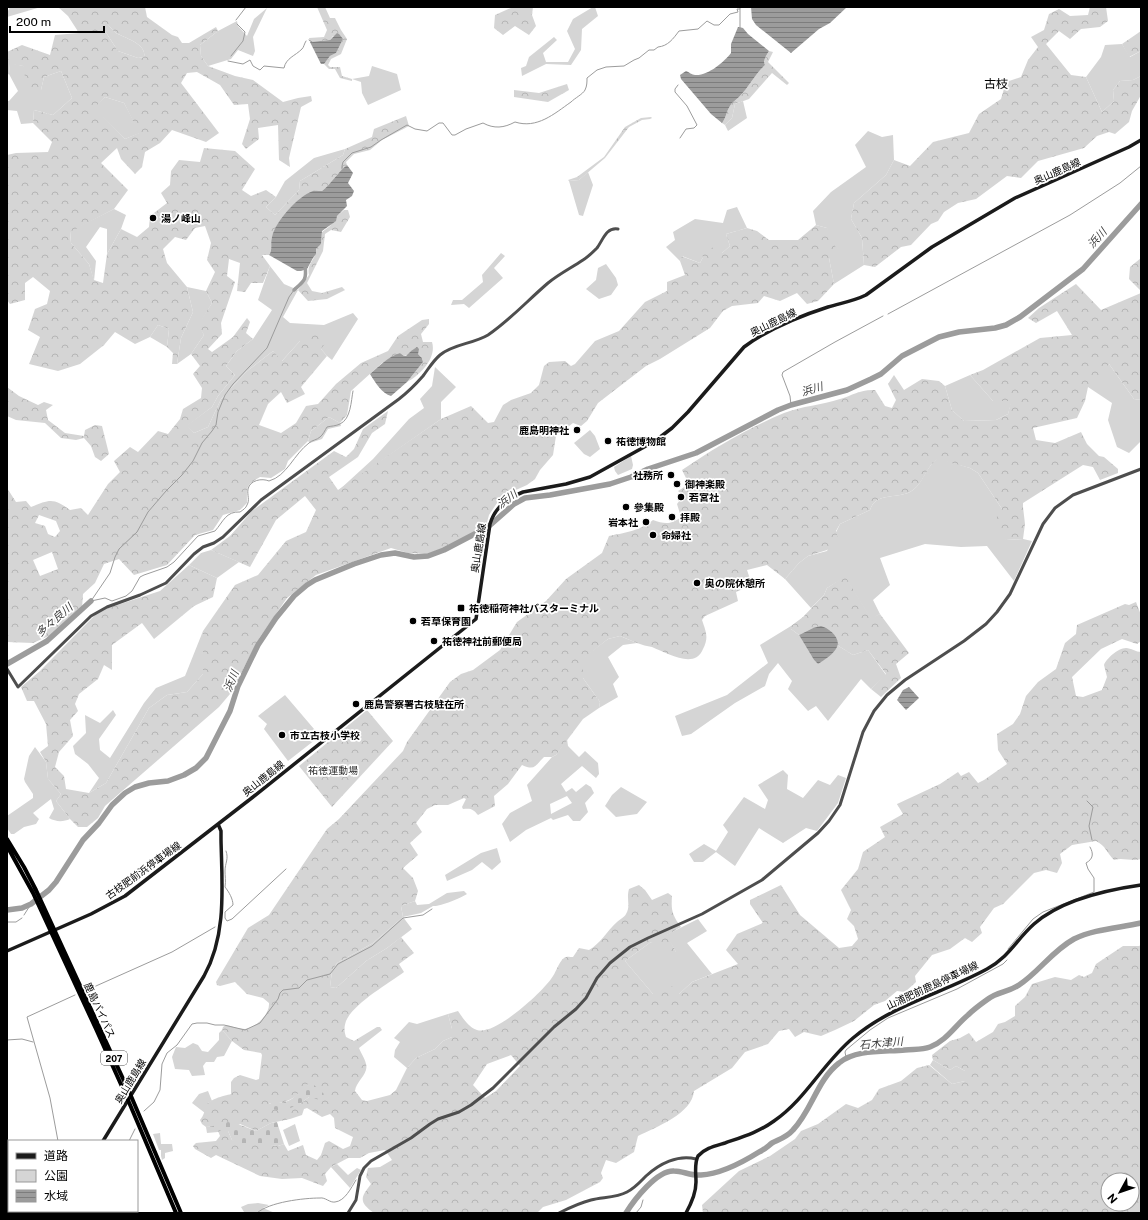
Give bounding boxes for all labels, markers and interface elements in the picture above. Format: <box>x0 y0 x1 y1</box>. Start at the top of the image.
scale bar <box>10 8 104 34</box>
text: 200 m <box>16 15 51 29</box>
district label: 古枝 <box>984 77 1008 91</box>
street label: 奥山鹿島線 <box>1032 155 1082 187</box>
place label: 湯ノ峰山 <box>161 212 201 224</box>
marker: 湯ノ峰山 <box>148 213 158 223</box>
water label: 浜川 <box>1085 225 1109 250</box>
street label: 奥山鹿島線 <box>748 306 798 338</box>
water label: 浜川 <box>800 380 825 398</box>
place label: 鹿島明神社 <box>519 424 570 436</box>
marker: 鹿島明神社 <box>572 425 582 435</box>
place label: 祐徳博物館 <box>616 435 666 447</box>
marker: 祐徳博物館 <box>603 436 613 446</box>
place label: 社務所 <box>633 469 663 481</box>
marker: 社務所 <box>666 470 676 480</box>
place label: 御神楽殿 <box>684 478 725 490</box>
marker: 御神楽殿 <box>672 479 682 489</box>
water label: 浜川 <box>495 487 520 510</box>
place label: 若宮社 <box>688 491 720 503</box>
marker: 若宮社 <box>676 492 686 502</box>
place label: 參集殿 <box>634 501 664 513</box>
marker: 參集殿 <box>621 502 631 512</box>
place label: 拝殿 <box>680 511 700 523</box>
marker: 拝殿 <box>667 512 677 522</box>
place label: 岩本社 <box>608 516 639 528</box>
marker: 岩本社 <box>641 517 651 527</box>
street label: 奥山鹿島線 <box>468 522 488 574</box>
place label: 命婦社 <box>661 529 692 541</box>
marker: 命婦社 <box>648 530 658 540</box>
place label: 奥の院休憩所 <box>705 577 765 589</box>
marker: 奥の院休憩所 <box>692 578 702 588</box>
water label: 多々良川 <box>33 600 75 639</box>
place label: 祐徳稲荷神社バスターミナル <box>469 602 599 614</box>
marker: 祐徳稲荷神社バスターミナル <box>456 603 466 613</box>
place label: 若草保育園 <box>420 615 471 627</box>
marker: 若草保育園 <box>408 616 418 626</box>
place label: 祐徳神社前郵便局 <box>442 635 522 647</box>
marker: 祐徳神社前郵便局 <box>429 636 439 646</box>
water label: 浜川 <box>221 668 241 693</box>
place label: 鹿島警察署古枝駐在所 <box>364 698 464 710</box>
marker: 鹿島警察署古枝駐在所 <box>351 699 361 709</box>
place label: 市立古枝小学校 <box>290 729 360 741</box>
marker: 市立古枝小学校 <box>277 730 287 740</box>
street label: 奥山鹿島線 <box>240 758 286 798</box>
park label: 祐徳運動場 <box>308 764 358 776</box>
street label: 古枝肥前浜停車場線 <box>103 839 183 901</box>
street label: 山浦肥前鹿島停車場線 <box>884 958 980 1012</box>
street label: 鹿島バイパス <box>82 980 118 1040</box>
water label: 石木津川 <box>859 1035 904 1051</box>
road number: 207 <box>101 1051 127 1065</box>
street label: 奥山鹿島線 <box>112 1056 148 1106</box>
legend <box>8 1140 138 1212</box>
text: 道路 <box>44 1149 68 1163</box>
text: 公園 <box>44 1169 68 1183</box>
north arrow <box>1100 1172 1140 1212</box>
text: 水域 <box>44 1189 68 1203</box>
text: N <box>1105 1191 1120 1206</box>

